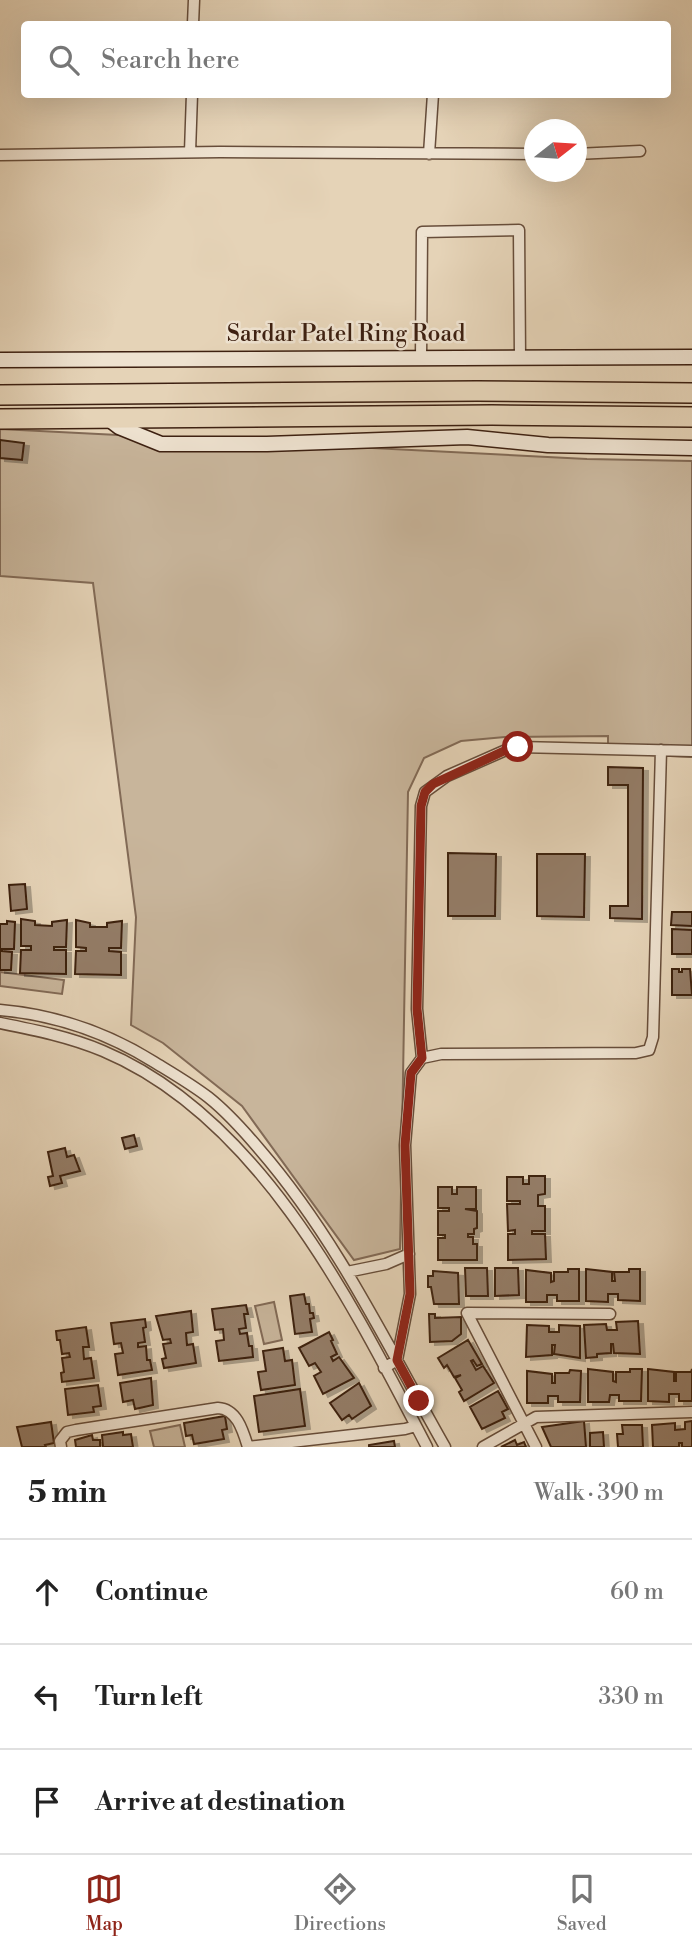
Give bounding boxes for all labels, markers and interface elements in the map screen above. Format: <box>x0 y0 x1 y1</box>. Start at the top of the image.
search box <box>21 21 671 98</box>
icon: search <box>45 41 83 79</box>
text: Search here <box>101 44 240 76</box>
north arrow <box>524 119 587 182</box>
street label: Sardar Patel Ring Road <box>227 320 465 348</box>
route start <box>502 731 533 762</box>
route end <box>403 1385 434 1416</box>
text: 5 min <box>28 1474 107 1512</box>
text: Walk · 390 m <box>534 1479 664 1507</box>
icon: ahead <box>28 1573 66 1611</box>
text: Continue <box>95 1576 208 1608</box>
text: 60 m <box>610 1578 664 1606</box>
icon: left <box>28 1678 66 1716</box>
text: Turn left <box>95 1681 203 1713</box>
text: 330 m <box>598 1683 664 1711</box>
icon: arrive <box>28 1783 66 1821</box>
text: Arrive at destination <box>95 1786 345 1818</box>
tab: Map <box>85 1870 123 1936</box>
tab: Directions <box>294 1870 386 1936</box>
tab: Saved <box>557 1870 607 1936</box>

